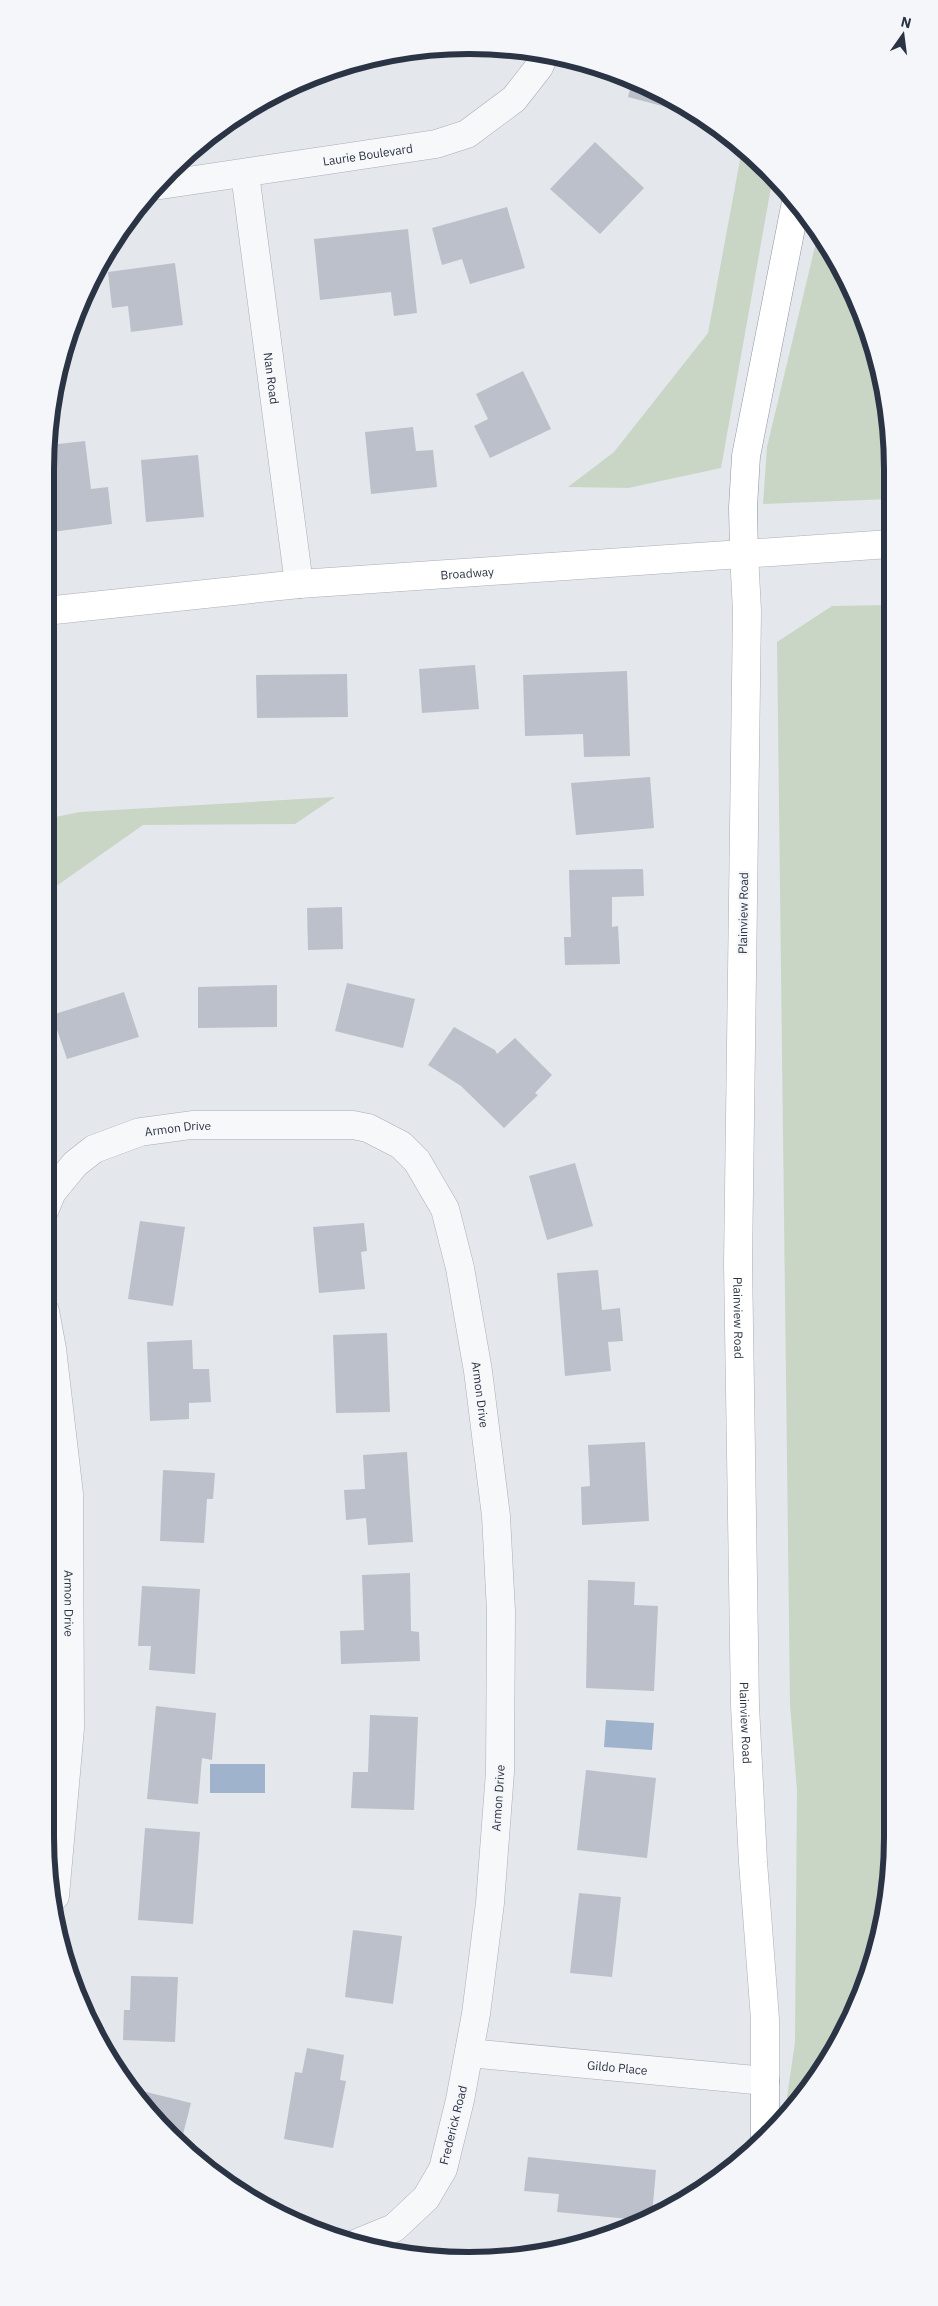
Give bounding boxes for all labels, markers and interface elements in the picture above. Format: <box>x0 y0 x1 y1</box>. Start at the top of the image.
north arrow <box>878 10 928 60</box>
text: N <box>899 12 913 32</box>
street label: Laurie Boulevard <box>322 140 414 168</box>
street label: Nan Road <box>261 351 283 405</box>
street label: Broadway <box>440 563 495 582</box>
street label: Plainview Road <box>735 872 751 954</box>
street label: Armon Drive <box>144 1118 212 1139</box>
street label: Plainview Road <box>731 1277 747 1359</box>
street label: Armon Drive <box>469 1360 493 1429</box>
street label: Armon Drive <box>62 1570 77 1637</box>
street label: Plainview Road <box>737 1682 755 1764</box>
street label: Armon Drive <box>488 1764 508 1832</box>
street label: Gildo Place <box>586 2057 649 2077</box>
street label: Frederick Road <box>436 2084 470 2166</box>

